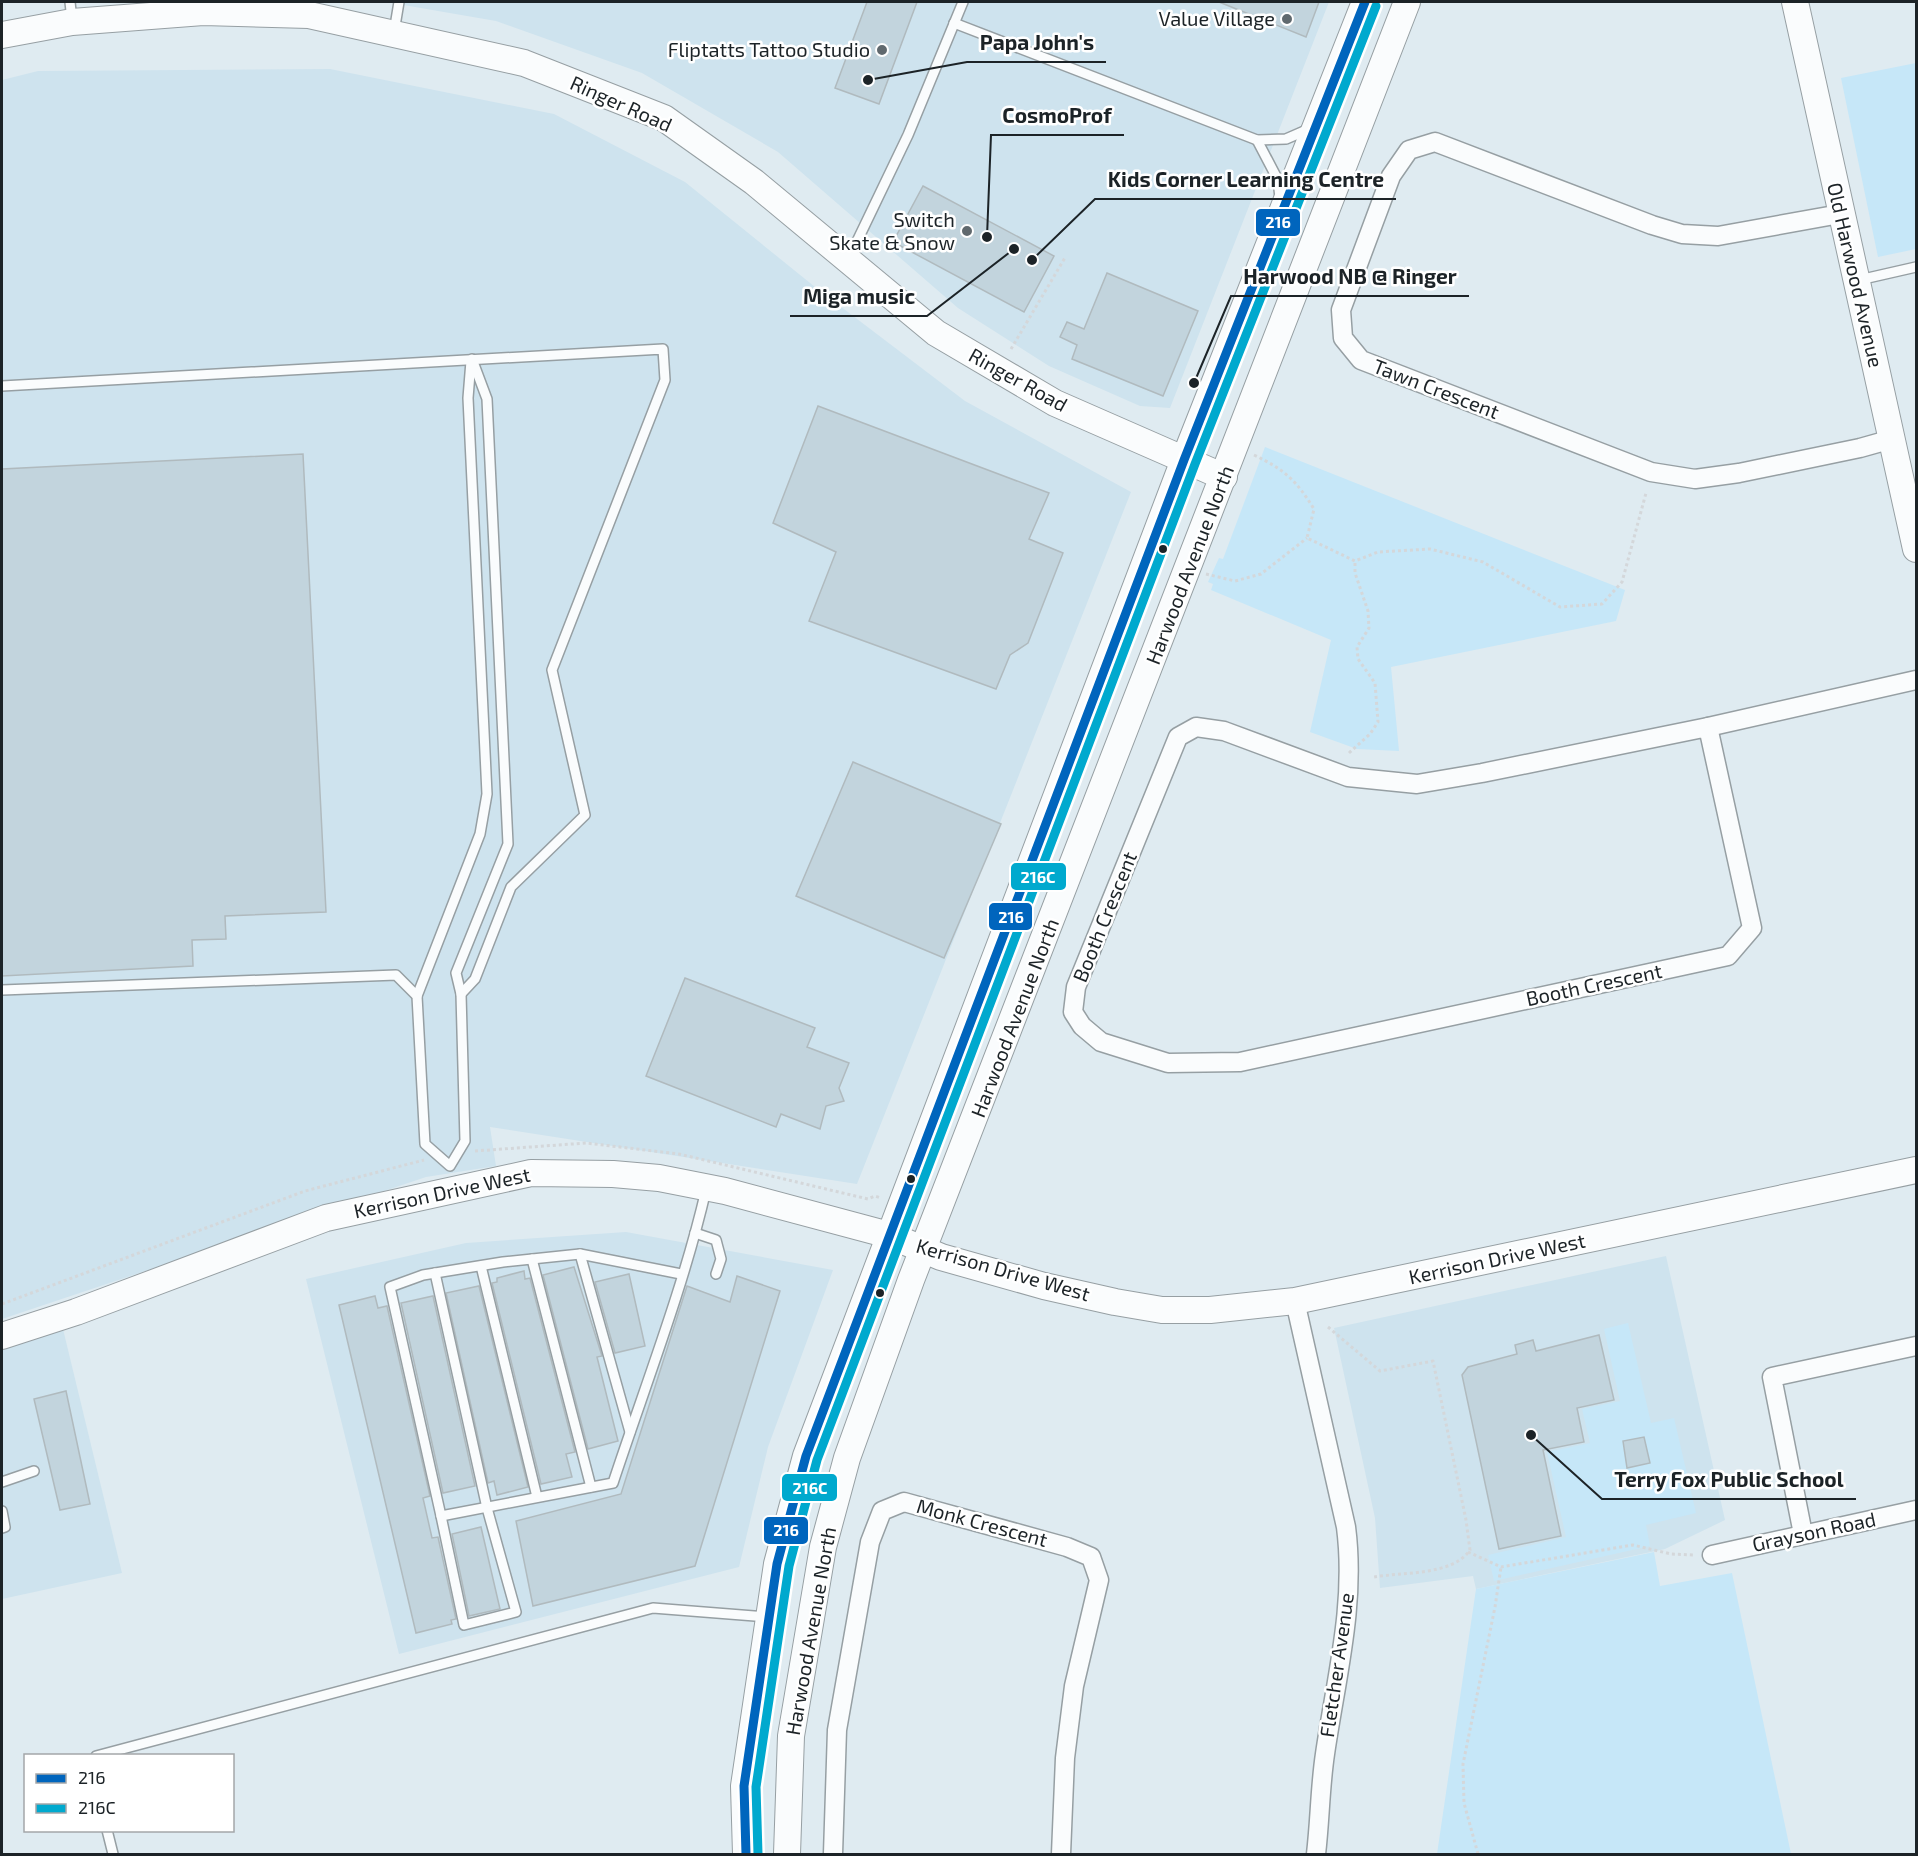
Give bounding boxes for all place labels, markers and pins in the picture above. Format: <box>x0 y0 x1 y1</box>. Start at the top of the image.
place label: Value Village <box>1159 6 1275 30</box>
marker: Value Village <box>1280 12 1294 26</box>
callout: Papa John's <box>967 23 1106 62</box>
place label: Fliptatts Tattoo Studio <box>668 37 870 61</box>
marker: Fliptatts Tattoo Studio <box>875 43 889 57</box>
callout: CosmoProf <box>991 96 1124 135</box>
callout: Kids Corner Learning Centre <box>1095 160 1396 199</box>
place label: Switch Skate & Snow <box>829 207 955 254</box>
marker: Switch Skate & Snow <box>960 224 974 238</box>
callout: Harwood NB @ Ringer <box>1231 257 1469 296</box>
callout: Miga music <box>790 277 927 316</box>
unlabelled marker <box>1157 543 1169 555</box>
unlabelled marker <box>905 1173 917 1185</box>
unlabelled marker <box>874 1287 886 1299</box>
callout: Terry Fox Public School <box>1602 1460 1856 1499</box>

